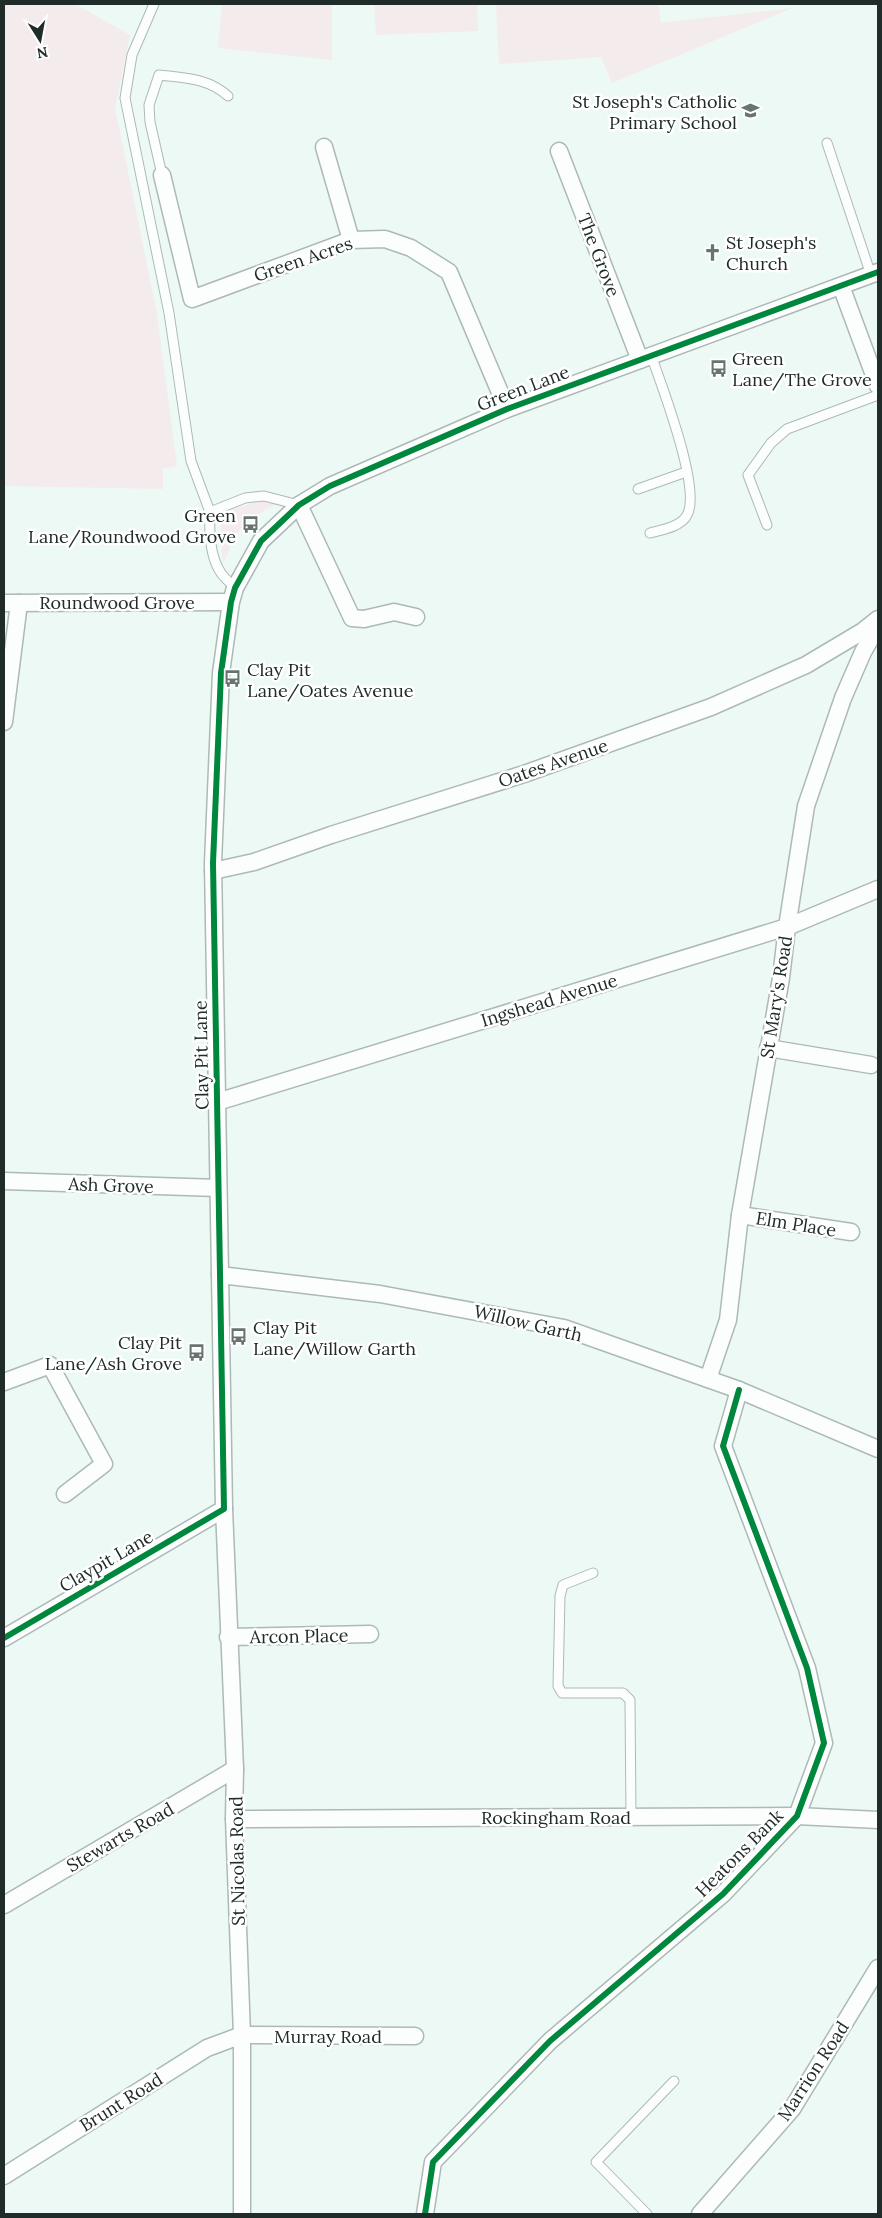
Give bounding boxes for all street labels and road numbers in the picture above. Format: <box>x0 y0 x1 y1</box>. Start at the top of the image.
street label: The Grove <box>573 210 625 300</box>
street label: Green Acres <box>251 231 355 287</box>
street label: Green Lane <box>473 360 573 416</box>
street label: Roundwood Grove <box>39 591 195 614</box>
street label: Oates Avenue <box>495 733 611 792</box>
street label: St Mary's Road <box>755 934 797 1060</box>
street label: Ingshead Avenue <box>478 968 620 1032</box>
street label: Clay Pit Lane <box>189 1000 213 1110</box>
street label: Ash Grove <box>67 1172 154 1198</box>
street label: Elm Place <box>754 1206 838 1242</box>
street label: Willow Garth <box>472 1299 585 1347</box>
street label: Claypit Lane <box>55 1525 157 1597</box>
street label: Arcon Place <box>248 1624 349 1648</box>
street label: St Nicolas Road <box>224 1796 250 1926</box>
street label: Stewarts Road <box>62 1797 178 1877</box>
street label: Heatons Bank <box>690 1804 788 1902</box>
street label: Rockingham Road <box>481 1806 631 1829</box>
street label: Marrion Road <box>772 2017 854 2125</box>
street label: Murray Road <box>274 2025 382 2048</box>
street label: Brunt Road <box>75 2067 167 2137</box>

